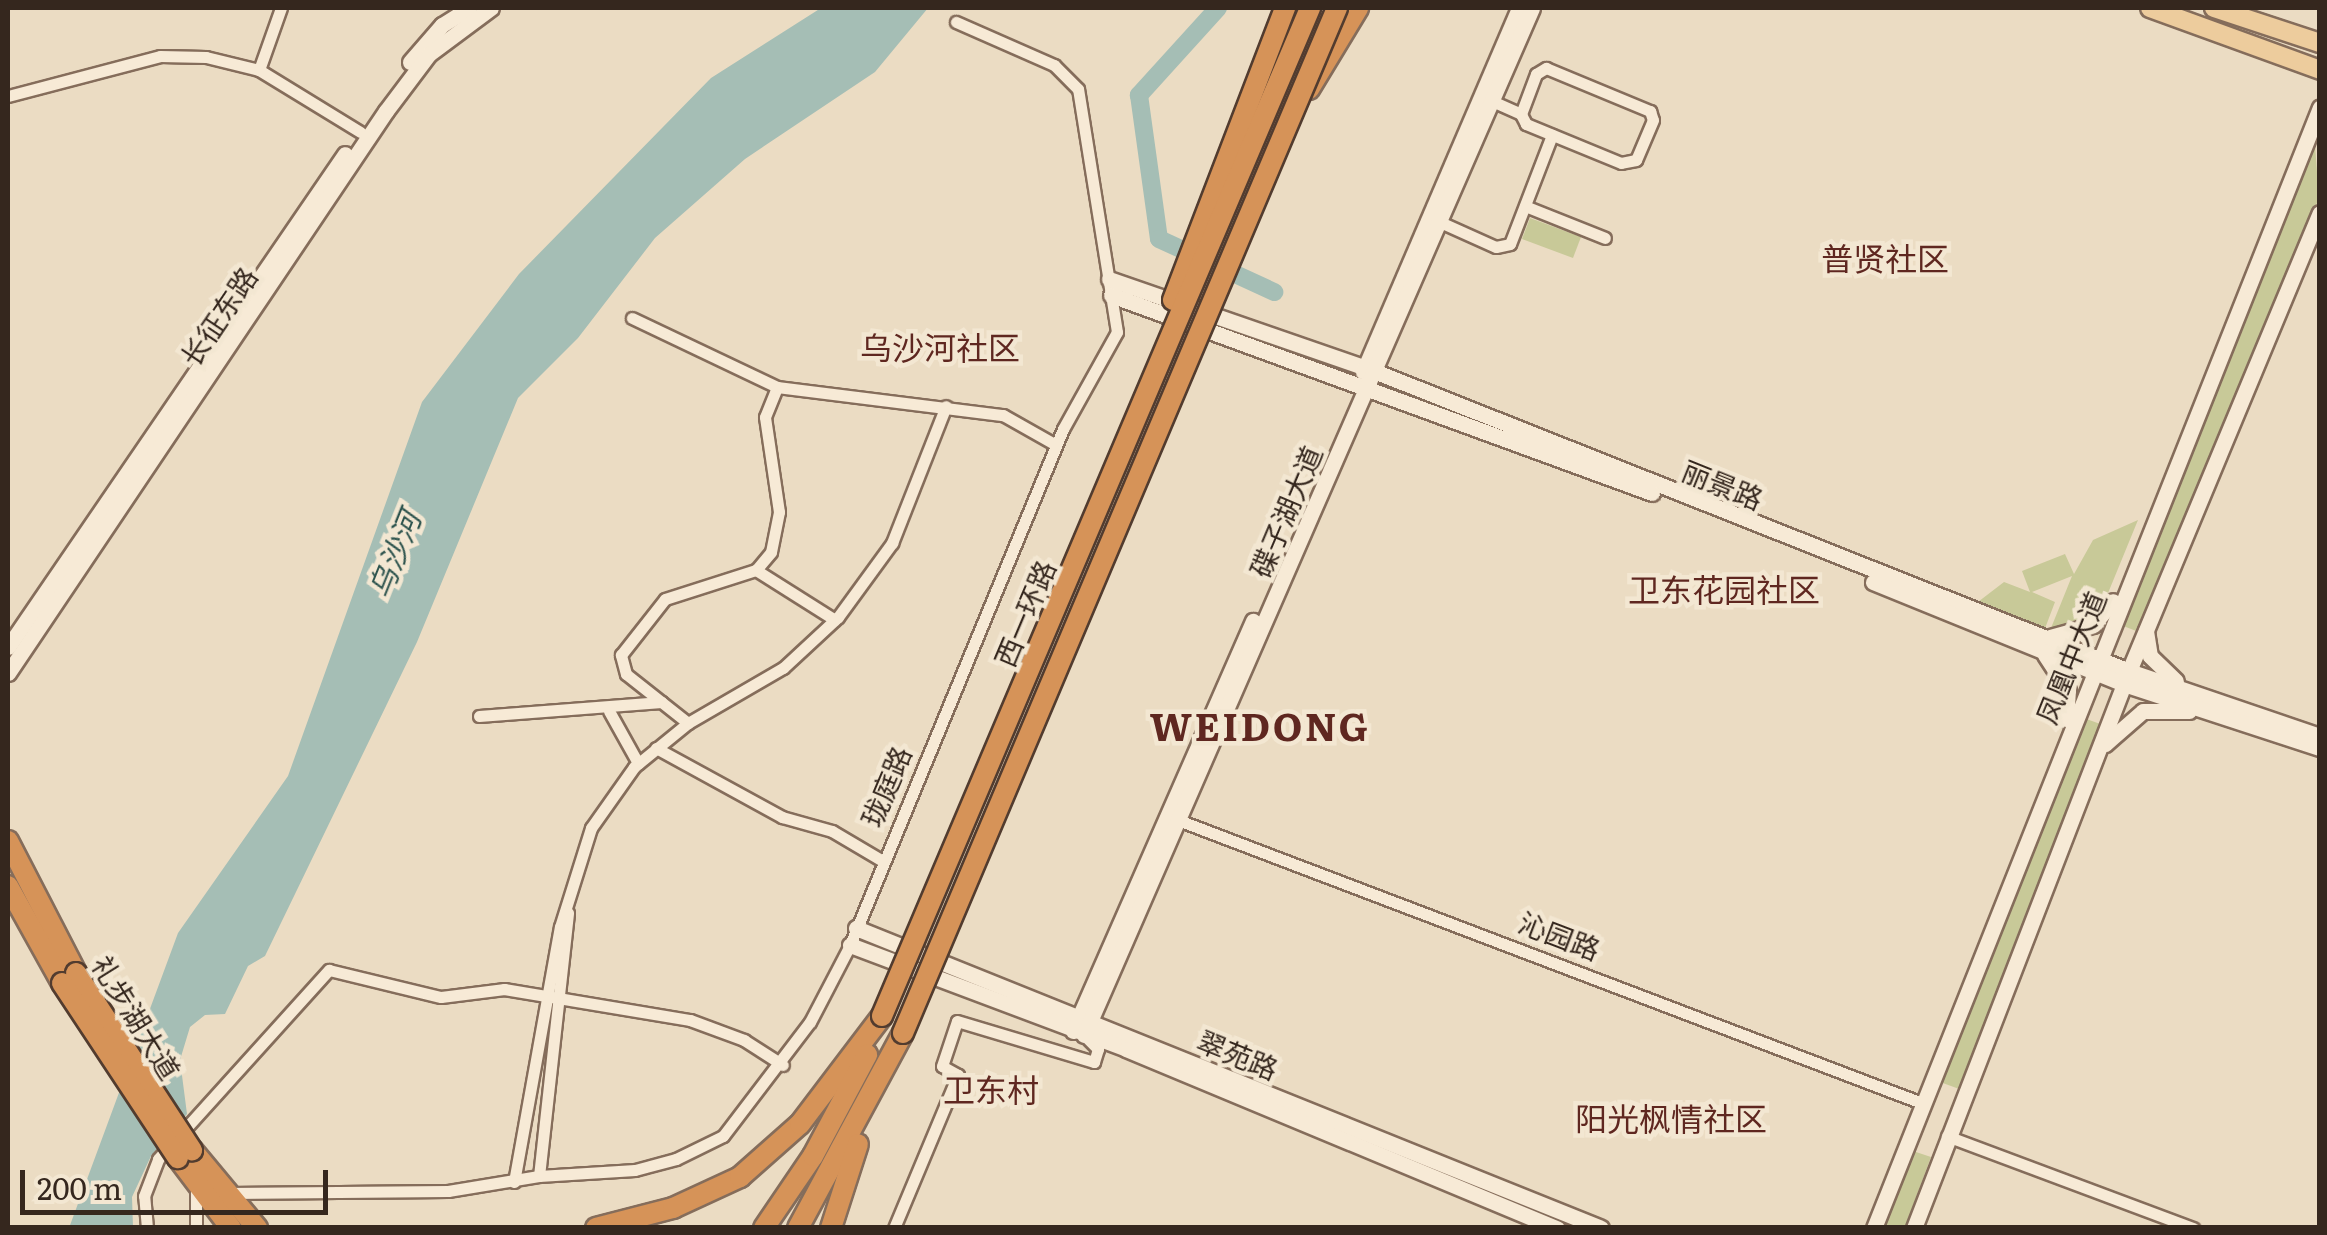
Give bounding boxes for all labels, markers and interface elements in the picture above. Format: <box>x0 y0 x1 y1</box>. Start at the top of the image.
district label: 普贤社区 <box>1821 238 1949 276</box>
street label: 长征东路 <box>173 260 263 372</box>
district label: 乌沙河社区 <box>860 327 1020 365</box>
street label: 碟子湖大道 <box>1242 440 1328 582</box>
street label: 丽景路 <box>1678 453 1768 515</box>
water label: 乌沙河 <box>359 506 427 602</box>
street label: 西一环路 <box>987 555 1061 671</box>
district label: 卫东花园社区 <box>1628 569 1820 607</box>
street label: 凤凰中大道 <box>2028 586 2112 728</box>
district label: WEIDONG <box>1150 702 1370 748</box>
street label: 珑庭路 <box>853 741 917 831</box>
street label: 沁园路 <box>1515 904 1605 966</box>
street label: 礼步湖大道 <box>86 949 188 1085</box>
street label: 翠苑路 <box>1193 1023 1283 1085</box>
district label: 卫东村 <box>943 1069 1039 1107</box>
district label: 阳光枫情社区 <box>1575 1098 1767 1136</box>
scale bar <box>25 1150 332 1212</box>
text: 200 m <box>37 1165 122 1209</box>

